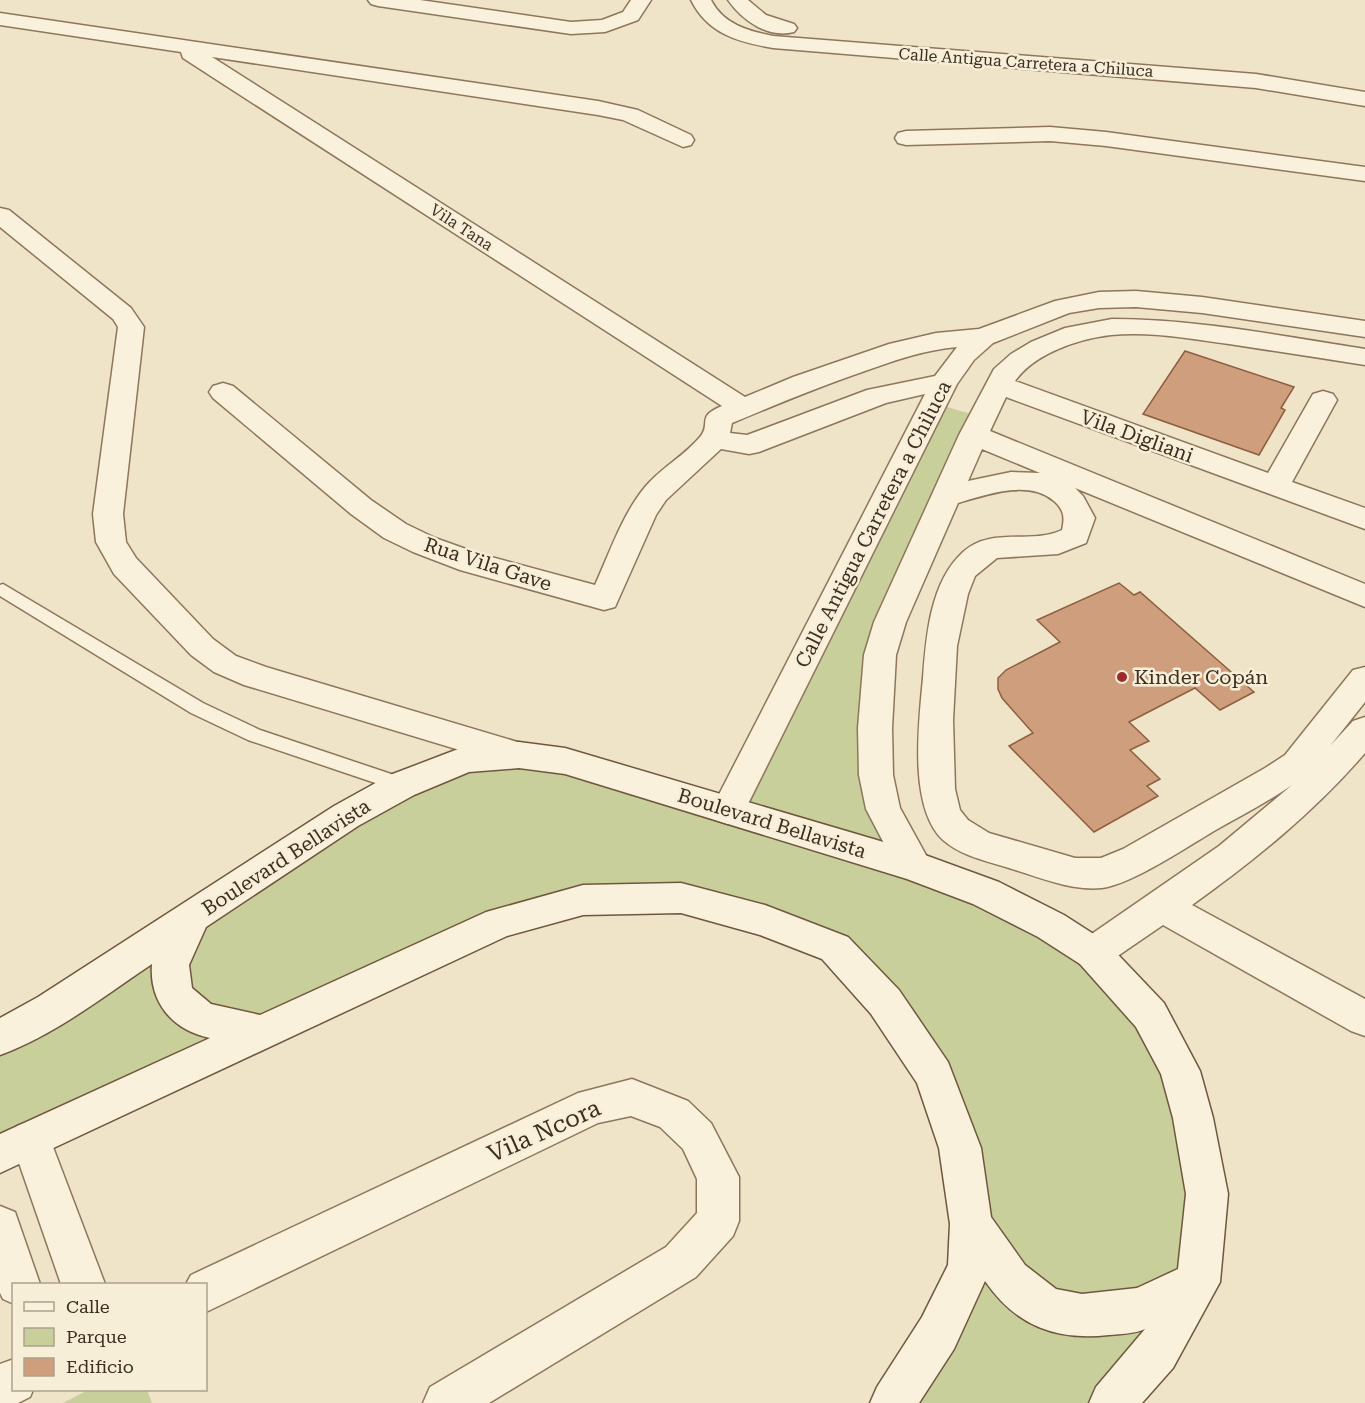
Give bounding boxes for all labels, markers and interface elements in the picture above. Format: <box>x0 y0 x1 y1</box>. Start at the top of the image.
street label: Calle Antigua Carretera a Chiluca <box>898 44 1154 81</box>
street label: Vila Tana <box>427 200 497 255</box>
street label: Calle Antigua Carretera a Chiluca <box>790 376 956 671</box>
street label: Vila Digliani <box>1077 404 1197 468</box>
street label: Rua Vila Gave <box>421 532 555 596</box>
place label: Kinder Copán <box>1134 665 1268 689</box>
marker: Kinder Copán <box>1115 670 1129 684</box>
street label: Boulevard Bellavista <box>675 783 869 863</box>
street label: Boulevard Bellavista <box>197 794 375 920</box>
street label: Vila Ncora <box>483 1094 605 1168</box>
legend <box>12 1283 207 1391</box>
text: Calle <box>66 1296 110 1317</box>
text: Parque <box>66 1326 127 1347</box>
text: Edificio <box>66 1356 134 1377</box>

